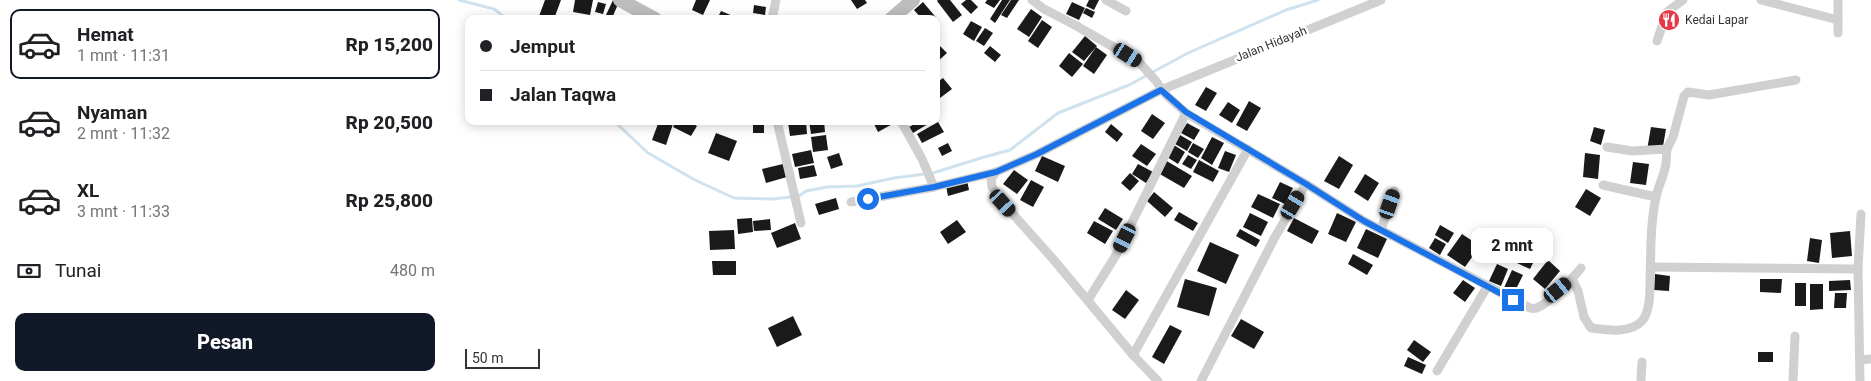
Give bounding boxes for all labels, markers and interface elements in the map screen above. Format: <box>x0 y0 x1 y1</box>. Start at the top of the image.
restaurant icon: Kedai Lapar <box>1657 8 1681 32</box>
place label: Kedai Lapar <box>1685 13 1748 27</box>
icon: car <box>17 22 62 67</box>
text: Hemat <box>77 23 134 46</box>
street label: Jalan Hidayah <box>1233 23 1309 65</box>
text: Rp 15,200 <box>346 33 433 56</box>
text: Jemput <box>510 35 575 58</box>
car <box>1111 41 1144 69</box>
text: 1 mnt · 11:31 <box>77 46 170 65</box>
text: Jalan Taqwa <box>510 83 616 106</box>
icon: car <box>17 100 62 145</box>
text: Nyaman <box>77 101 147 124</box>
text: Rp 20,500 <box>346 111 433 134</box>
text: 2 mnt · 11:32 <box>77 124 170 143</box>
icon: car <box>17 178 62 223</box>
text: XL <box>77 179 99 202</box>
car <box>987 187 1018 219</box>
car <box>1378 187 1401 221</box>
route start <box>857 188 879 210</box>
car <box>1278 188 1307 222</box>
text: Rp 25,800 <box>346 189 433 212</box>
text: 3 mnt · 11:33 <box>77 202 170 221</box>
car <box>1111 221 1138 255</box>
callout: 2 mnt <box>1472 228 1554 262</box>
text: 2 mnt <box>1491 236 1533 255</box>
icon: cash <box>15 257 43 285</box>
text: Tunai <box>55 259 101 282</box>
text: 480 m <box>390 261 435 280</box>
car <box>1541 275 1574 305</box>
route end <box>1502 289 1524 311</box>
button: Pesan <box>15 313 435 371</box>
scale bar <box>465 346 540 369</box>
text: 50 m <box>472 350 504 366</box>

